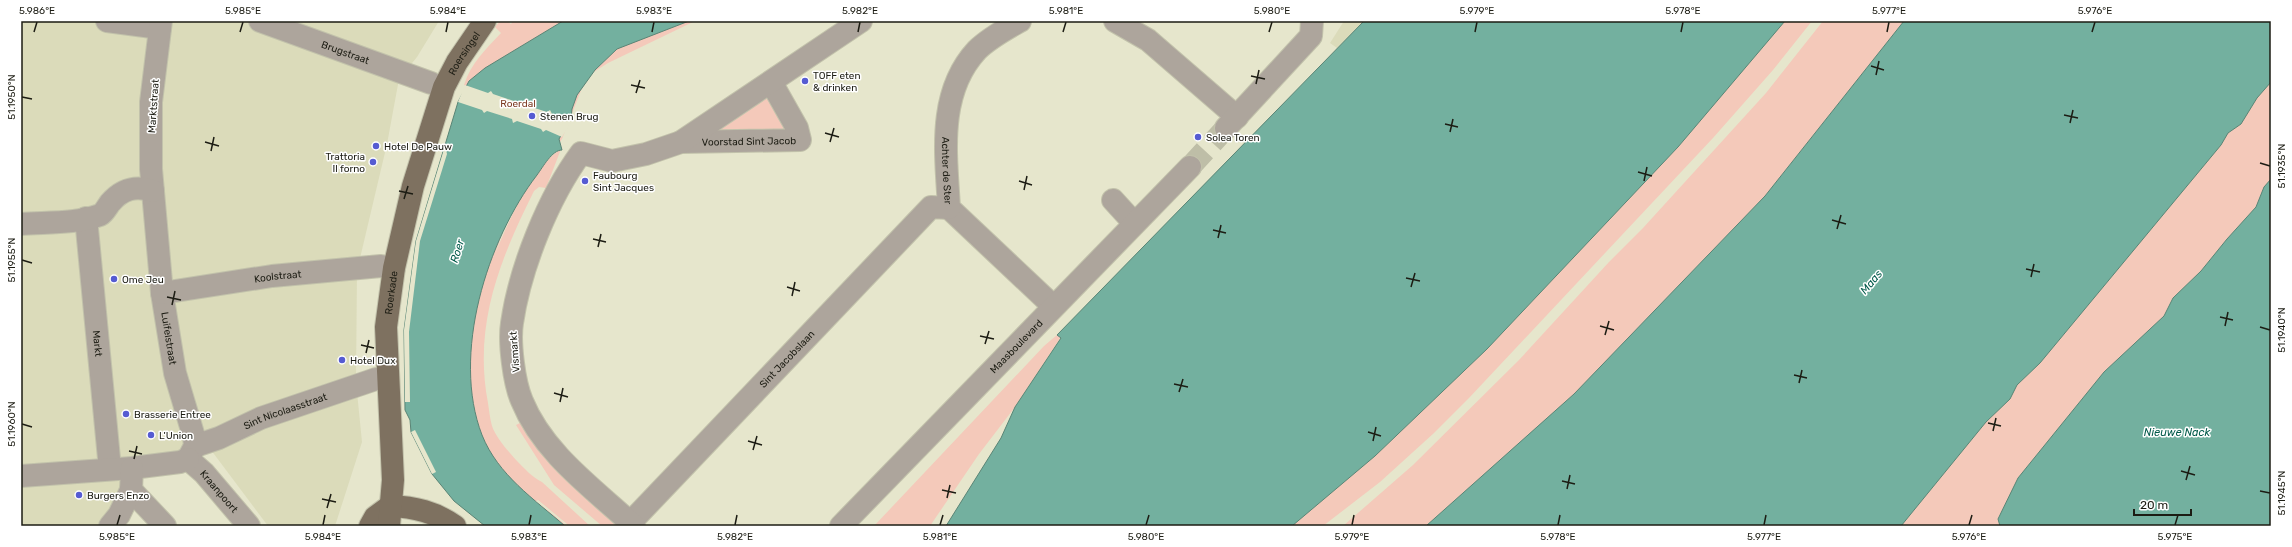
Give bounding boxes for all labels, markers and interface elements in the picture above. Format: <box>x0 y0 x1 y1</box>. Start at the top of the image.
text: 5.986°E <box>19 5 55 17</box>
text: 5.985°E <box>225 5 261 17</box>
text: 5.984°E <box>430 5 466 17</box>
text: 5.983°E <box>636 5 672 17</box>
text: 5.982°E <box>842 5 878 17</box>
text: 5.981°E <box>1049 5 1083 17</box>
text: 5.980°E <box>1254 5 1290 17</box>
text: 5.979°E <box>1460 5 1494 17</box>
text: 5.978°E <box>1665 5 1701 17</box>
text: 5.977°E <box>1872 5 1906 17</box>
text: 5.976°E <box>2078 5 2112 17</box>
street label: Roersingel <box>446 30 483 77</box>
street label: Brugstraat <box>320 39 371 67</box>
place label: TOFF eten & drinken <box>813 70 861 94</box>
text: 51.1950°N <box>6 74 18 120</box>
marker: TOFF eten & drinken <box>800 76 810 86</box>
street label: Marktstraat <box>146 79 162 133</box>
park label: Roerdal <box>500 98 536 110</box>
marker: Stenen Brug <box>527 111 537 121</box>
place label: Stenen Brug <box>540 111 598 123</box>
marker: Solea Toren <box>1193 132 1203 142</box>
place label: Solea Toren <box>1206 132 1260 144</box>
street label: Voorstad Sint Jacob <box>702 135 796 149</box>
street label: Achter de Ster <box>939 137 954 205</box>
marker: Hotel De Pauw <box>371 141 381 151</box>
place label: Hotel De Pauw <box>384 141 452 153</box>
text: 51.1935°N <box>2276 144 2288 188</box>
place label: Trattoria Il forno <box>326 151 365 175</box>
marker: Trattoria Il forno <box>368 157 378 167</box>
place label: Faubourg Sint Jacques <box>593 170 654 194</box>
marker: Faubourg Sint Jacques <box>580 176 590 186</box>
water label: Roer <box>448 237 467 264</box>
text: 51.1955°N <box>6 238 18 282</box>
water label: Maas <box>1858 267 1885 297</box>
street label: Koolstraat <box>253 268 302 286</box>
street label: Roerkade <box>383 270 401 315</box>
marker: Ome Jeu <box>109 274 119 284</box>
place label: Ome Jeu <box>122 274 164 286</box>
text: 51.1940°N <box>2276 307 2288 353</box>
street label: Luifelstraat <box>158 311 179 366</box>
street label: Maasboulevard <box>988 317 1045 376</box>
street label: Sint Jacobslaan <box>757 328 817 391</box>
street label: Markt <box>90 330 104 357</box>
street label: Vismarkt <box>508 331 522 373</box>
marker: Hotel Dux <box>337 355 347 365</box>
place label: Hotel Dux <box>350 355 396 367</box>
street label: Sint Nicolaasstraat <box>242 391 329 432</box>
text: 51.1960°N <box>6 401 18 447</box>
marker: Brasserie Entree <box>121 409 131 419</box>
place label: Brasserie Entree <box>134 409 211 421</box>
water label: Nieuwe Nack <box>2144 426 2211 439</box>
marker: L'Union <box>146 430 156 440</box>
place label: L'Union <box>159 430 193 442</box>
street label: Kraanpoort <box>197 468 240 516</box>
text: 51.1945°N <box>2276 470 2288 515</box>
marker: Burgers Enzo <box>74 490 84 500</box>
place label: Burgers Enzo <box>87 490 149 502</box>
scale bar <box>2134 491 2191 517</box>
text: 20 m <box>2140 498 2168 512</box>
text: 5.985°E <box>99 531 135 543</box>
text: 5.984°E <box>305 531 341 543</box>
text: 5.983°E <box>511 531 547 543</box>
text: 5.982°E <box>717 531 753 543</box>
text: 5.981°E <box>923 531 957 543</box>
text: 5.980°E <box>1128 531 1164 543</box>
text: 5.979°E <box>1335 531 1369 543</box>
text: 5.978°E <box>1540 531 1576 543</box>
text: 5.977°E <box>1747 531 1781 543</box>
text: 5.976°E <box>1952 531 1986 543</box>
text: 5.975°E <box>2158 531 2192 543</box>

